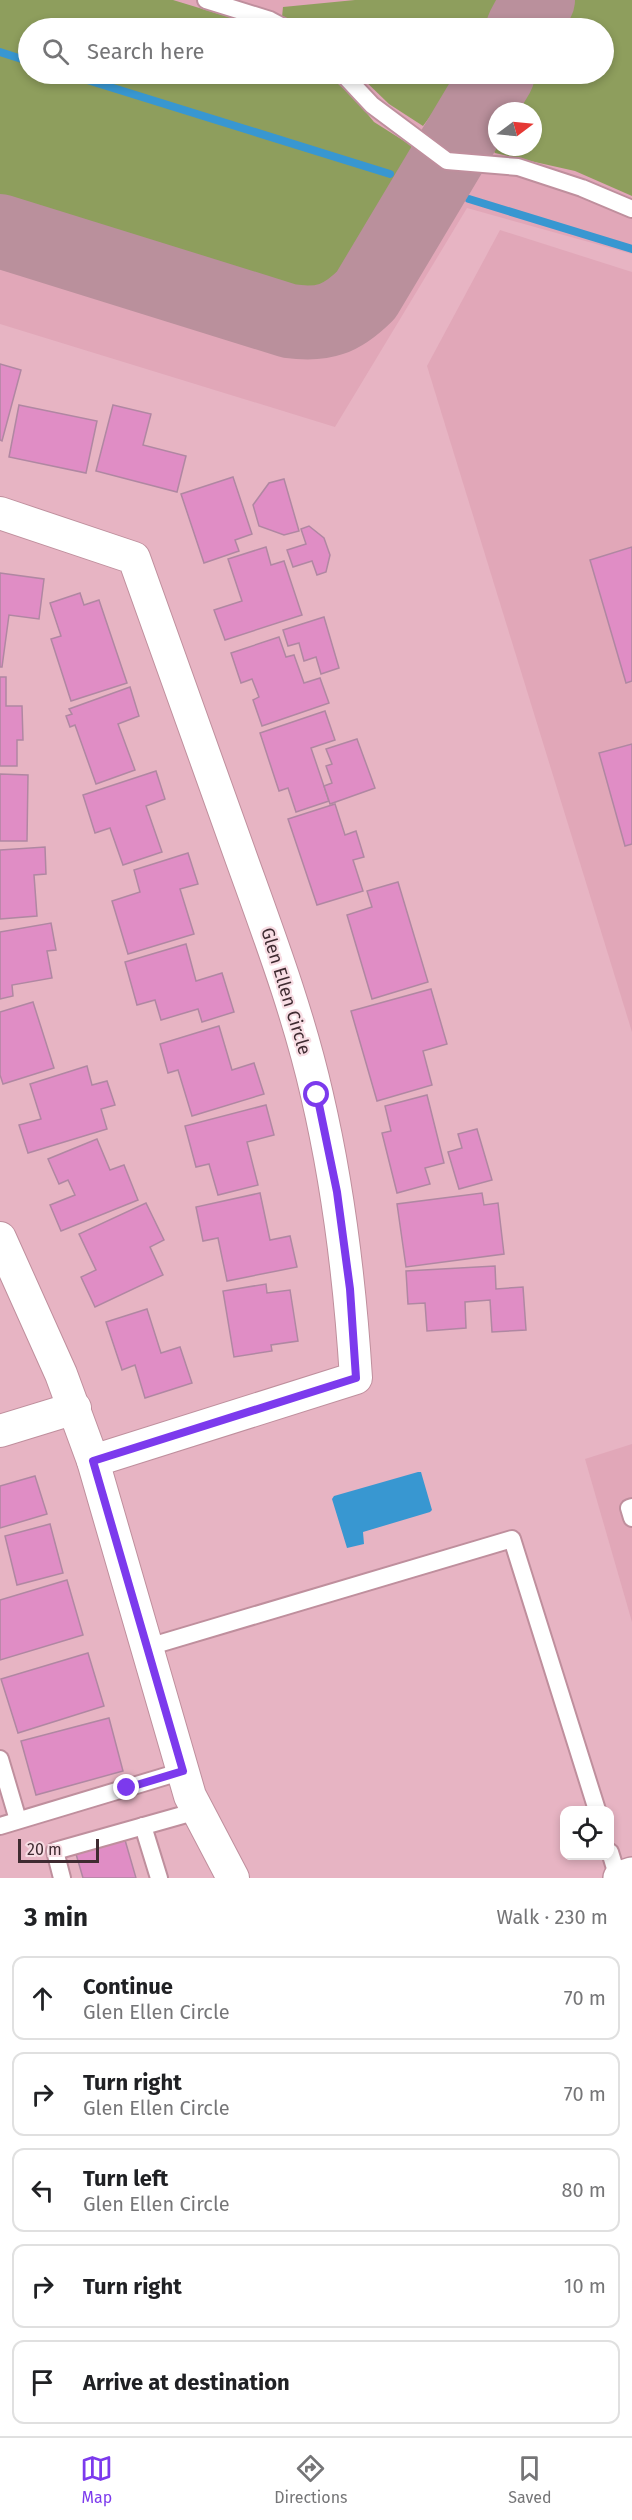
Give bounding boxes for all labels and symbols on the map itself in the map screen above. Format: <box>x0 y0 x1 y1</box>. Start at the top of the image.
north arrow <box>488 102 542 156</box>
street label: Glen Ellen Circle <box>256 925 316 1057</box>
route start <box>303 1081 329 1107</box>
route end <box>113 1774 139 1800</box>
scale bar <box>18 1836 99 1864</box>

